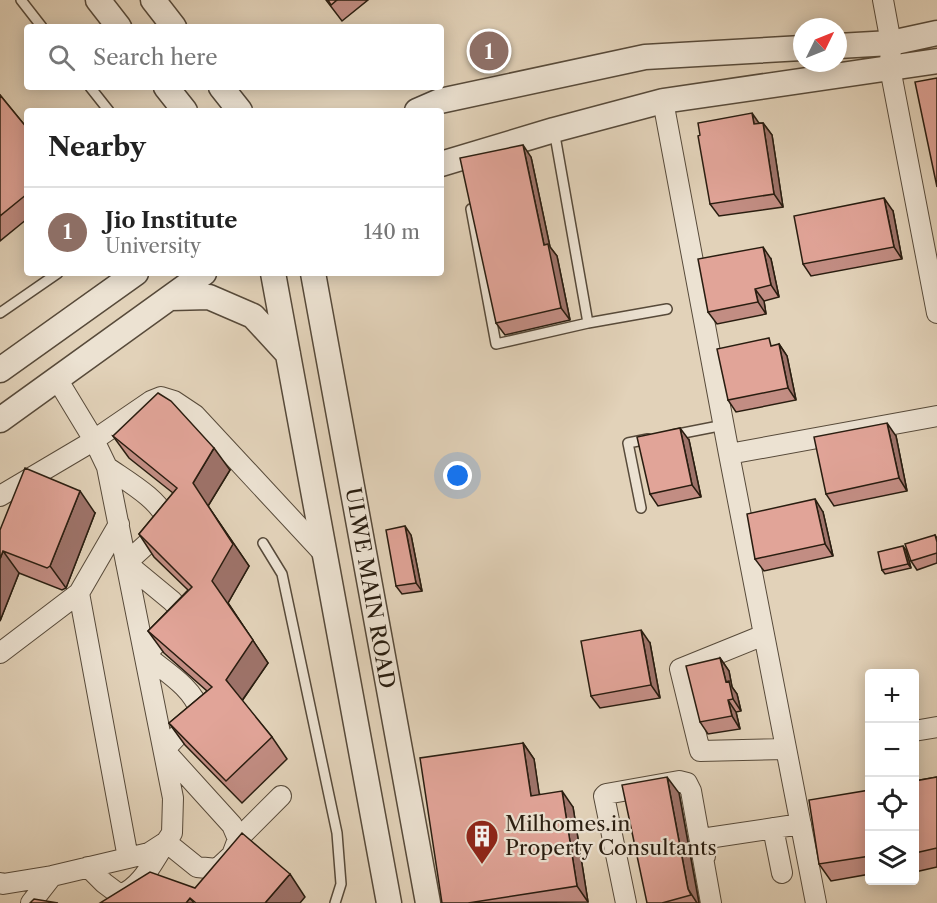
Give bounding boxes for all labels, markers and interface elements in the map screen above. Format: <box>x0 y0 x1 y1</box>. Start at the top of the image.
north arrow <box>793 18 847 72</box>
search box <box>24 24 444 90</box>
pin: 1 <box>470 28 508 74</box>
icon: search <box>45 41 78 74</box>
text: Search here <box>93 44 218 71</box>
text: Nearby <box>48 131 146 163</box>
text: Jio Institute <box>105 207 238 234</box>
text: 1 <box>63 220 72 244</box>
text: 140 m <box>363 220 420 244</box>
text: University <box>105 234 201 258</box>
your location <box>443 461 472 490</box>
street label: ULWE MAIN ROAD <box>341 486 400 690</box>
map controls <box>865 669 919 885</box>
button: + <box>865 669 919 723</box>
button: − <box>865 723 919 777</box>
button: locate <box>865 777 919 831</box>
place label: Milhomes.in Property Consultants <box>505 811 717 860</box>
building icon: Milhomes.in Property Consultants <box>464 818 500 865</box>
button: layers <box>865 831 919 885</box>

